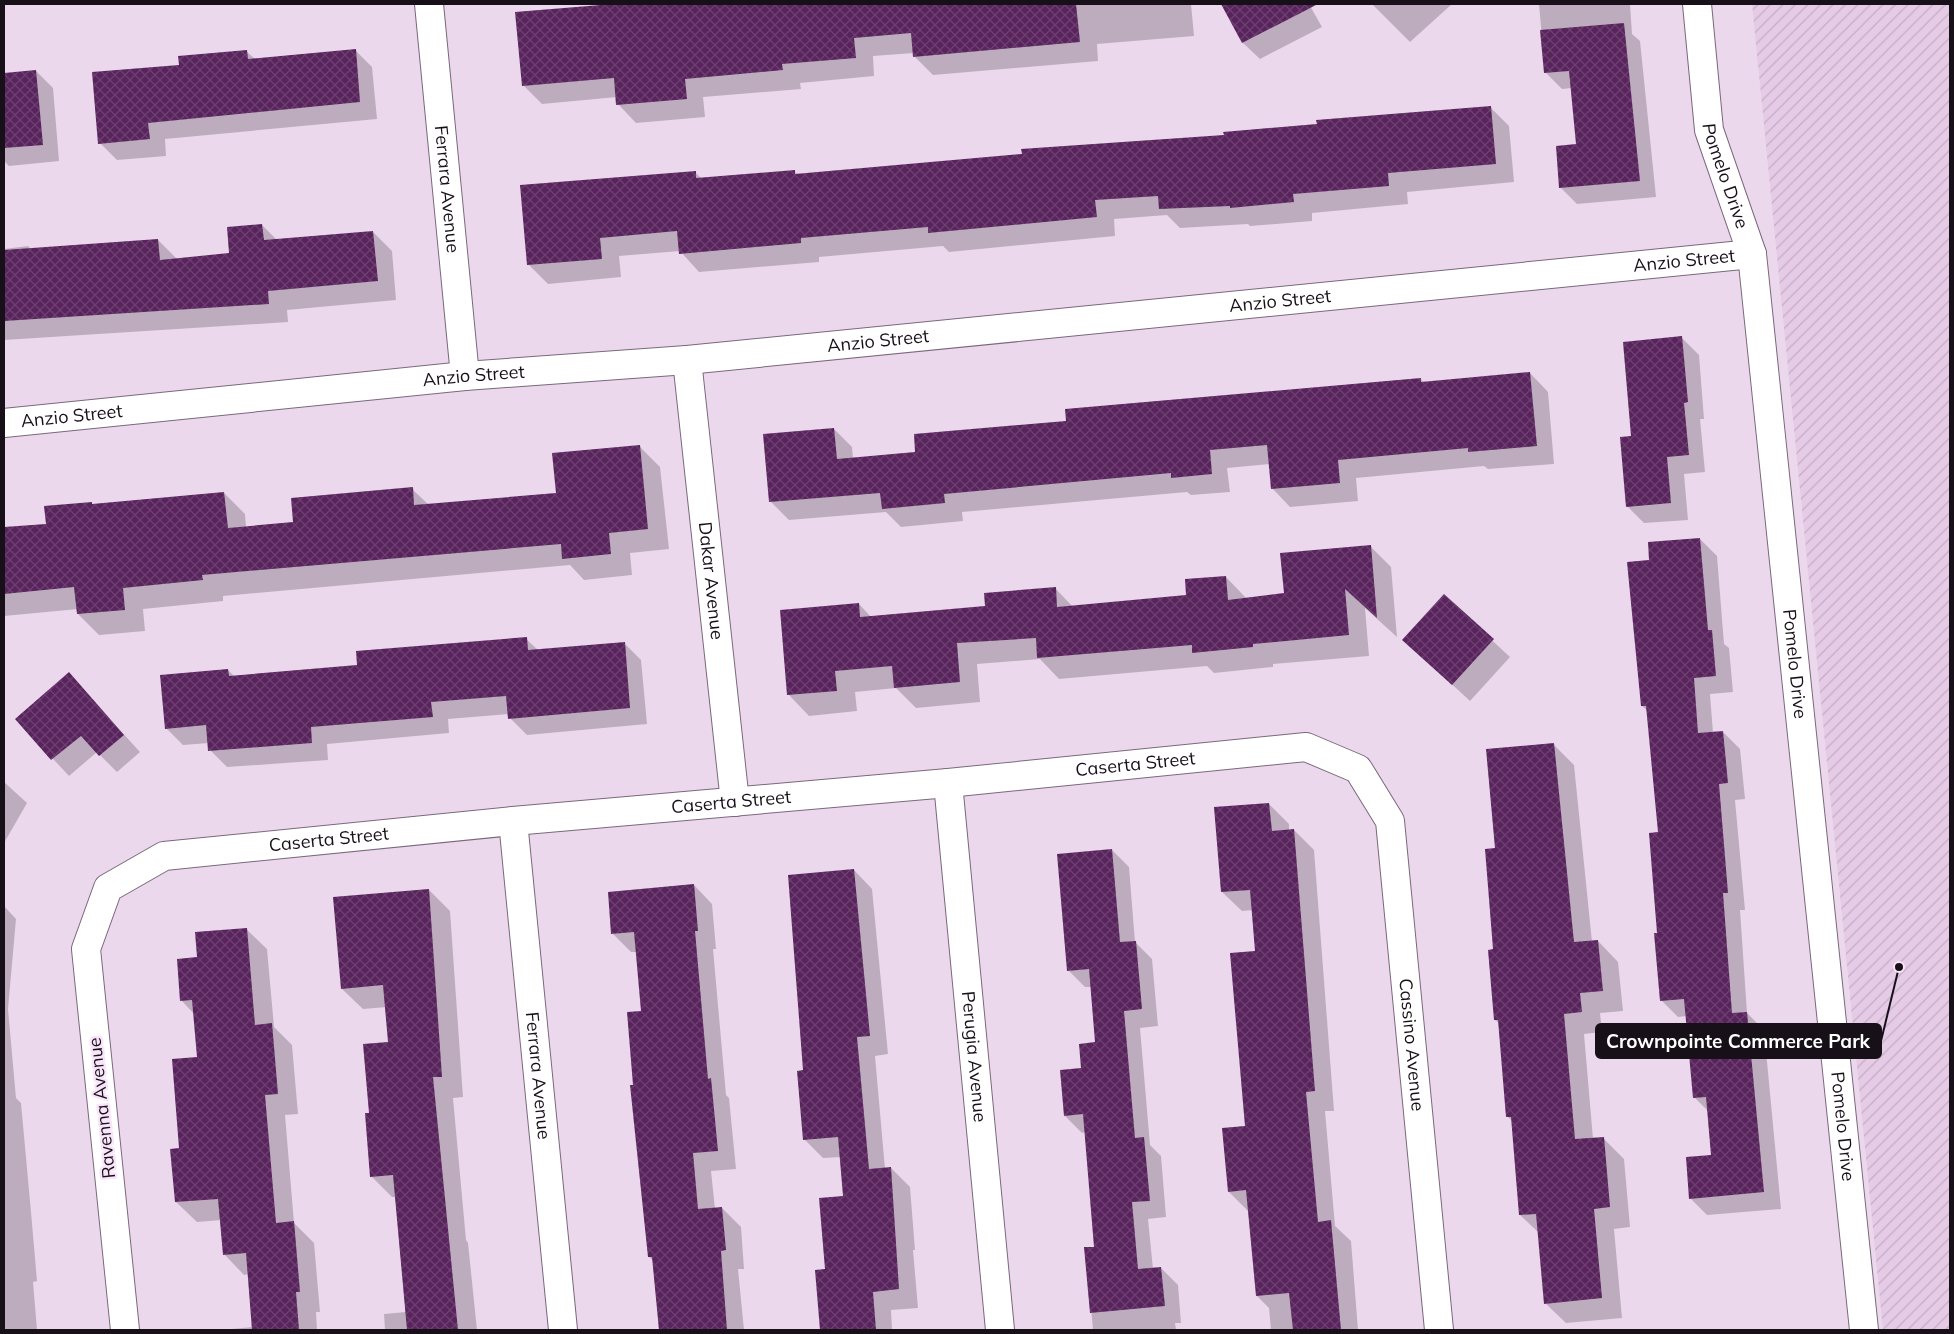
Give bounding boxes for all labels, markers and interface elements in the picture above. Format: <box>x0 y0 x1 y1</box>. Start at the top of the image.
street label: Pomelo Drive <box>1697 122 1754 231</box>
street label: Ferrara Avenue <box>430 124 465 254</box>
street label: Anzio Street <box>1632 244 1736 277</box>
street label: Anzio Street <box>1228 284 1332 317</box>
street label: Anzio Street <box>826 324 930 357</box>
street label: Anzio Street <box>421 360 525 391</box>
street label: Anzio Street <box>20 399 124 432</box>
street label: Dakar Avenue <box>694 521 729 641</box>
street label: Pomelo Drive <box>1778 608 1812 720</box>
street label: Caserta Street <box>1074 746 1196 781</box>
street label: Caserta Street <box>670 785 792 818</box>
street label: Caserta Street <box>268 822 390 856</box>
street label: Cassino Avenue <box>1394 977 1430 1112</box>
street label: Perugia Avenue <box>957 990 992 1123</box>
street label: Ferrara Avenue <box>521 1011 556 1141</box>
callout: Crownpointe Commerce Park <box>1596 1024 1881 1058</box>
text: Crownpointe Commerce Park <box>1606 1029 1871 1053</box>
street label: Ravenna Avenue <box>83 1036 120 1180</box>
street label: Pomelo Drive <box>1826 1071 1860 1182</box>

